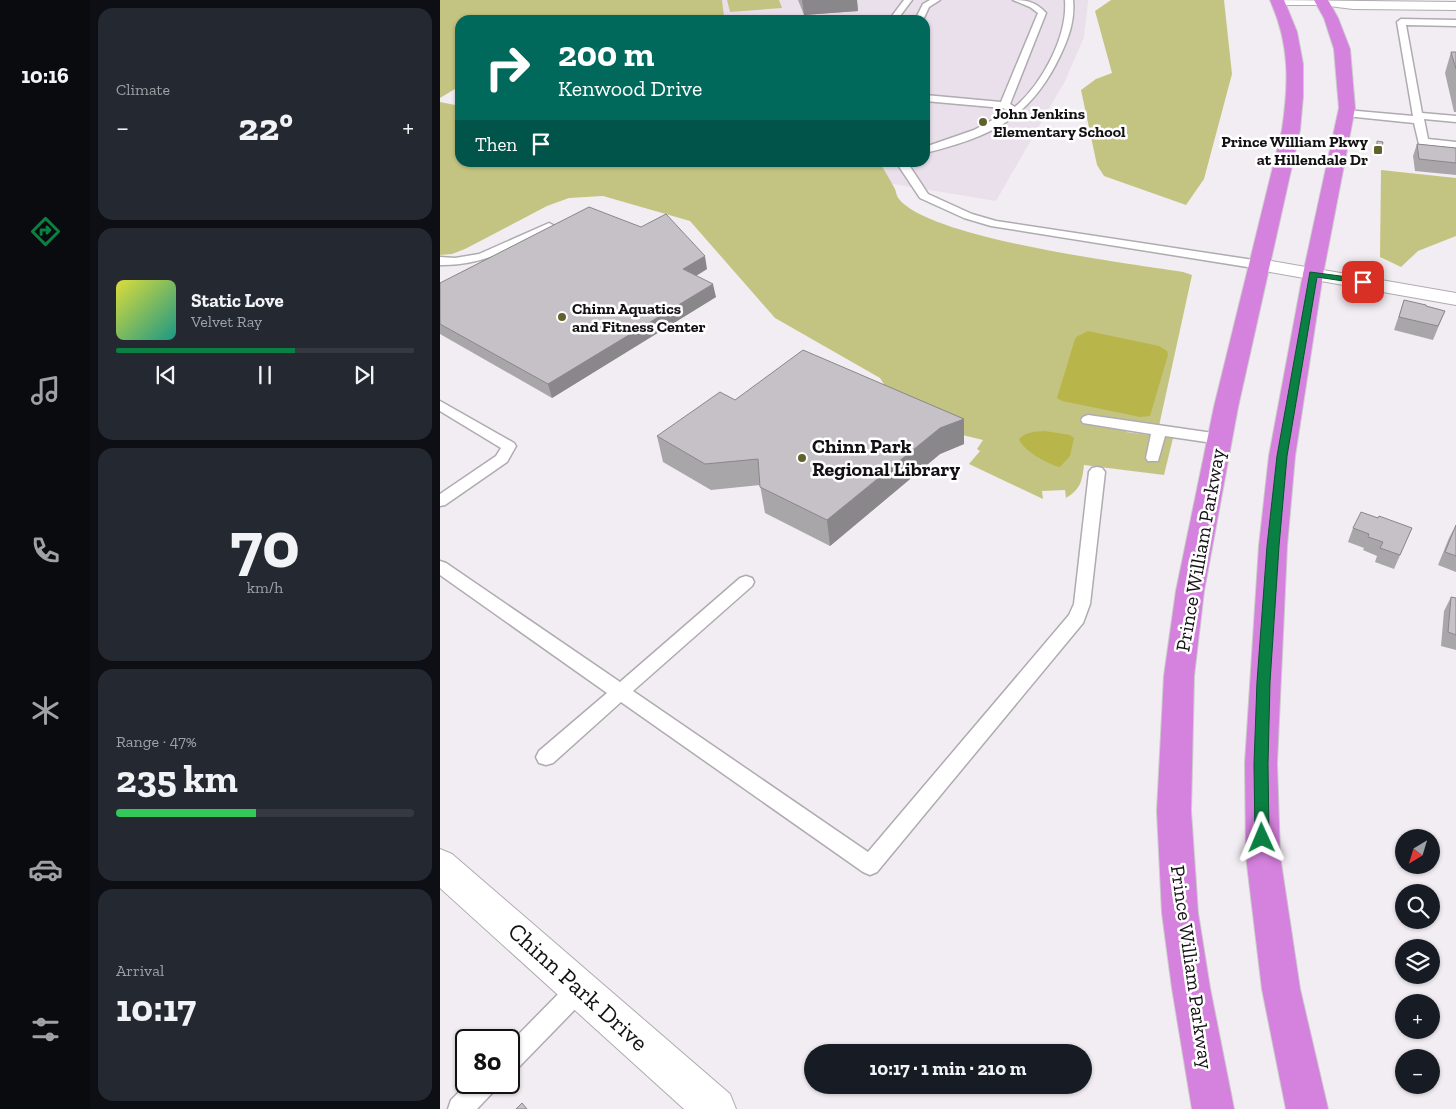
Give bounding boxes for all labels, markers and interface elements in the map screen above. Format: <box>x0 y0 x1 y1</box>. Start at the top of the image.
text: 200 m <box>558 33 654 75</box>
icon: right <box>475 35 540 100</box>
text: 10:16 <box>21 62 69 89</box>
text: Kenwood Drive <box>558 75 702 102</box>
text: Climate <box>116 80 170 99</box>
text: 22° <box>238 104 293 150</box>
place label: John Jenkins Elementary School <box>993 104 1126 141</box>
text: − <box>116 111 129 144</box>
text: + <box>402 111 414 144</box>
marker: John Jenkins Elementary School <box>977 116 989 128</box>
icon: arrive <box>527 130 555 158</box>
place label: Prince William Pkwy at Hillendale Dr <box>1221 132 1369 169</box>
text: Then <box>475 133 517 156</box>
marker: Prince William Pkwy at Hillendale Dr <box>1372 144 1384 156</box>
icon: directions <box>28 214 63 249</box>
pin <box>1342 261 1384 303</box>
icon: arrive <box>1349 268 1377 296</box>
text: Static Love <box>191 289 284 312</box>
place label: Chinn Aquatics and Fitness Center <box>572 299 706 336</box>
marker: Chinn Aquatics and Fitness Center <box>556 311 568 323</box>
text: Velvet Ray <box>191 312 262 331</box>
icon: previous <box>152 361 180 389</box>
icon: pause <box>251 361 279 389</box>
icon: next <box>350 361 378 389</box>
icon: music <box>28 373 63 408</box>
place label: Chinn Park Regional Library <box>812 434 960 481</box>
street label: Prince William Parkway <box>1170 446 1230 653</box>
marker: Chinn Park Regional Library <box>796 452 808 464</box>
text: 70 <box>230 506 300 584</box>
icon: phone <box>28 533 63 568</box>
text: km/h <box>247 578 283 597</box>
icon: climate <box>28 693 63 728</box>
text: Range · 47% <box>116 732 197 751</box>
text: 235 km <box>116 756 238 802</box>
position arrow <box>1235 811 1287 863</box>
north arrow <box>1395 829 1440 874</box>
map controls <box>1395 829 1440 1094</box>
icon: car <box>28 852 63 887</box>
street label: Prince William Parkway <box>1166 864 1218 1071</box>
button: search <box>1395 884 1440 929</box>
street label: Chinn Park Drive <box>502 916 654 1057</box>
button: layers <box>1395 939 1440 984</box>
text: Arrival <box>116 961 164 980</box>
text: 10:17 <box>116 985 196 1031</box>
button: + <box>1395 994 1440 1039</box>
icon: filters <box>28 1012 63 1047</box>
speed limit sign: 80 <box>455 1029 520 1094</box>
button: − <box>1395 1049 1440 1094</box>
text: 10:17 · 1 min · 210 m <box>870 1057 1026 1080</box>

